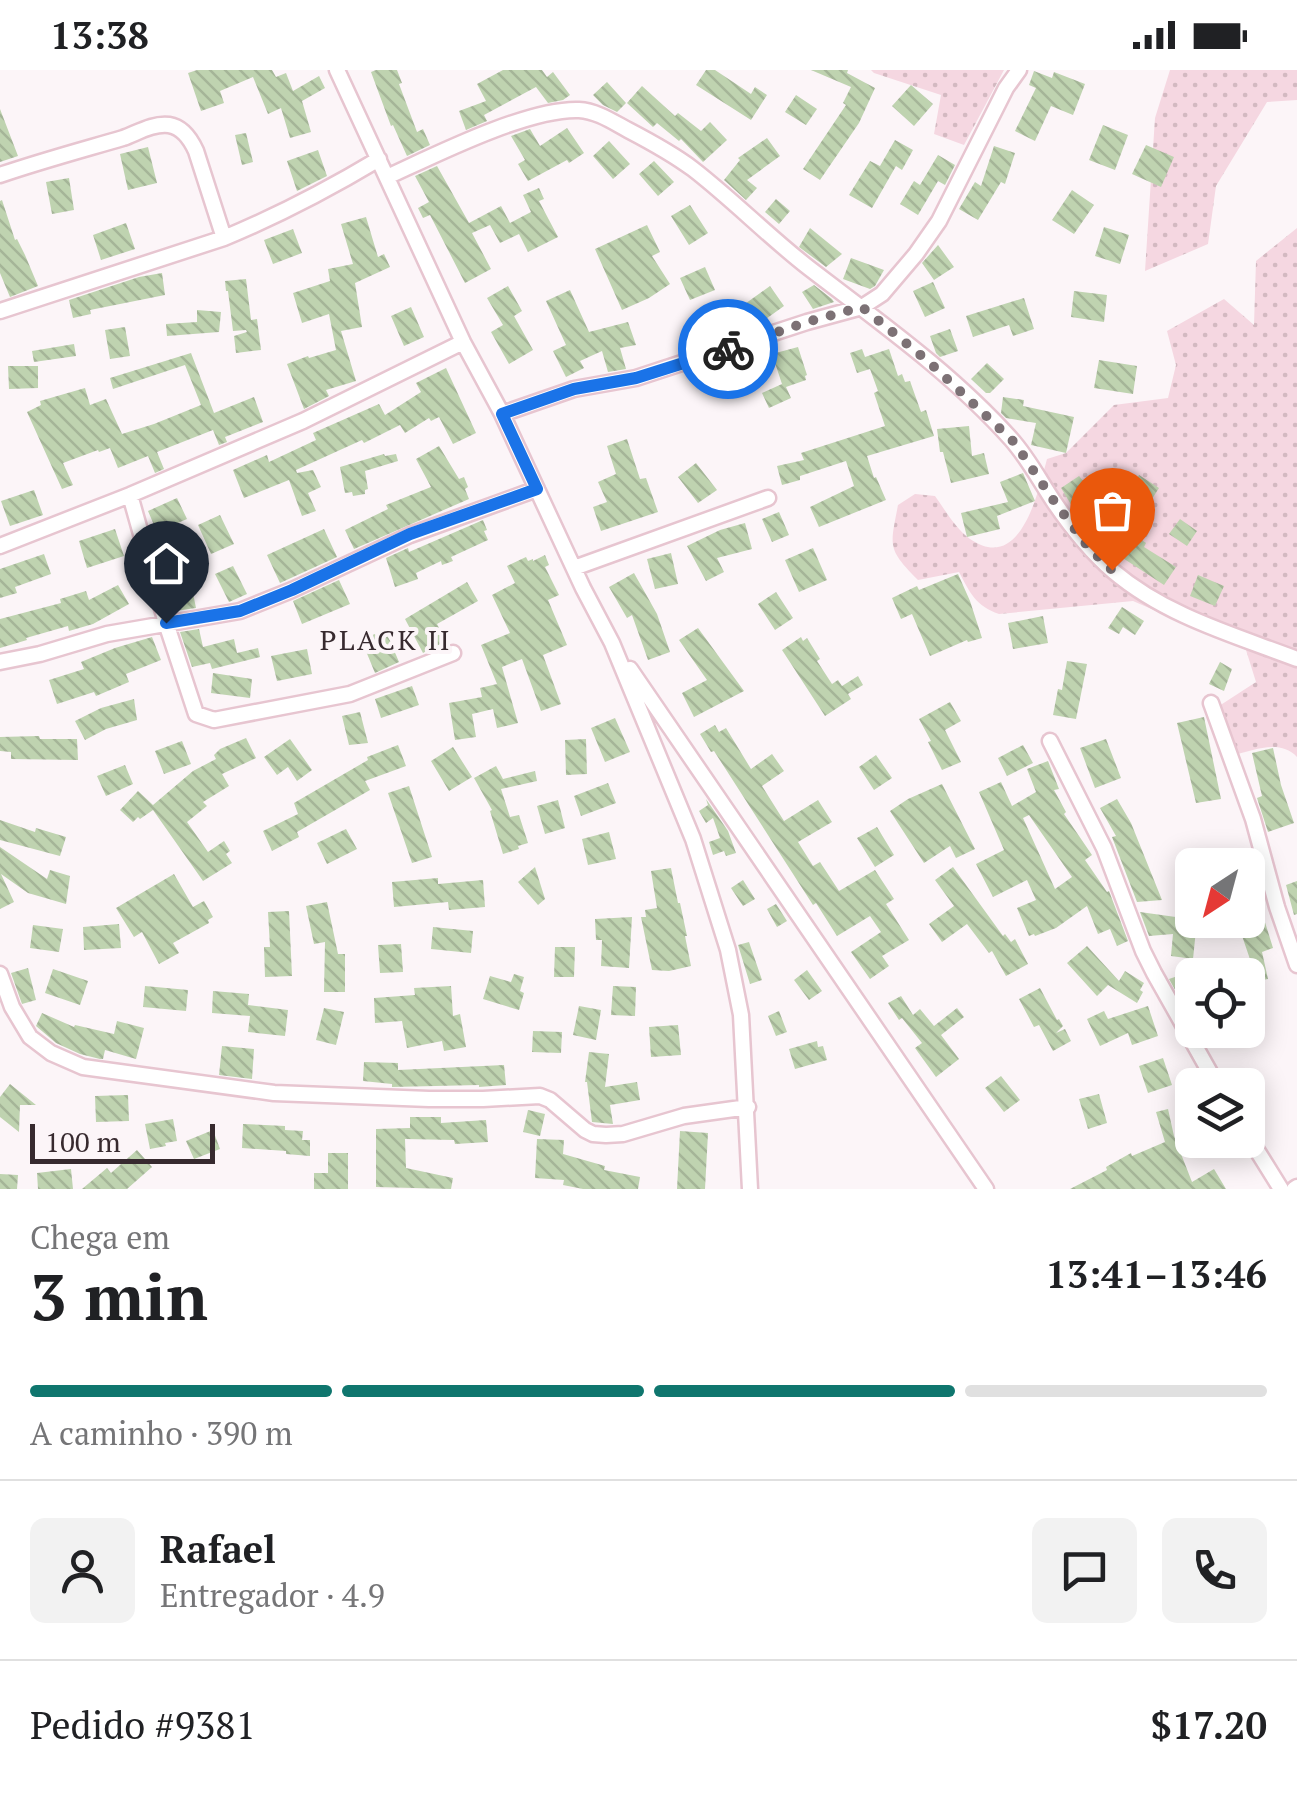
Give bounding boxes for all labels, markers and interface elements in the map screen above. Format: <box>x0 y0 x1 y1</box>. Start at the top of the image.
text: 13:38 <box>50 10 149 60</box>
courier <box>678 299 778 399</box>
icon: bike <box>701 322 756 377</box>
pin <box>1070 468 1155 571</box>
icon: bag <box>1085 483 1140 538</box>
pin <box>124 521 209 624</box>
icon: home <box>139 536 194 591</box>
district label: PLACK II <box>320 621 452 658</box>
north arrow <box>1175 848 1265 938</box>
map controls <box>1175 848 1265 1158</box>
button: locate <box>1175 958 1265 1048</box>
button: layers <box>1175 1068 1265 1158</box>
scale bar <box>30 1119 215 1164</box>
text: 100 m <box>45 1123 121 1160</box>
text: Chega em <box>30 1216 170 1258</box>
text: 13:41–13:46 <box>1045 1249 1267 1299</box>
text: 3 min <box>30 1252 208 1339</box>
text: A caminho · 390 m <box>30 1412 293 1454</box>
button: person <box>30 1518 135 1623</box>
button: chat <box>1032 1518 1137 1623</box>
button: phone <box>1162 1518 1267 1623</box>
text: Rafael <box>160 1524 276 1574</box>
text: Entregador · 4.9 <box>160 1574 385 1616</box>
text: Pedido #9381 <box>30 1700 256 1750</box>
text: $17.20 <box>1150 1700 1267 1750</box>

